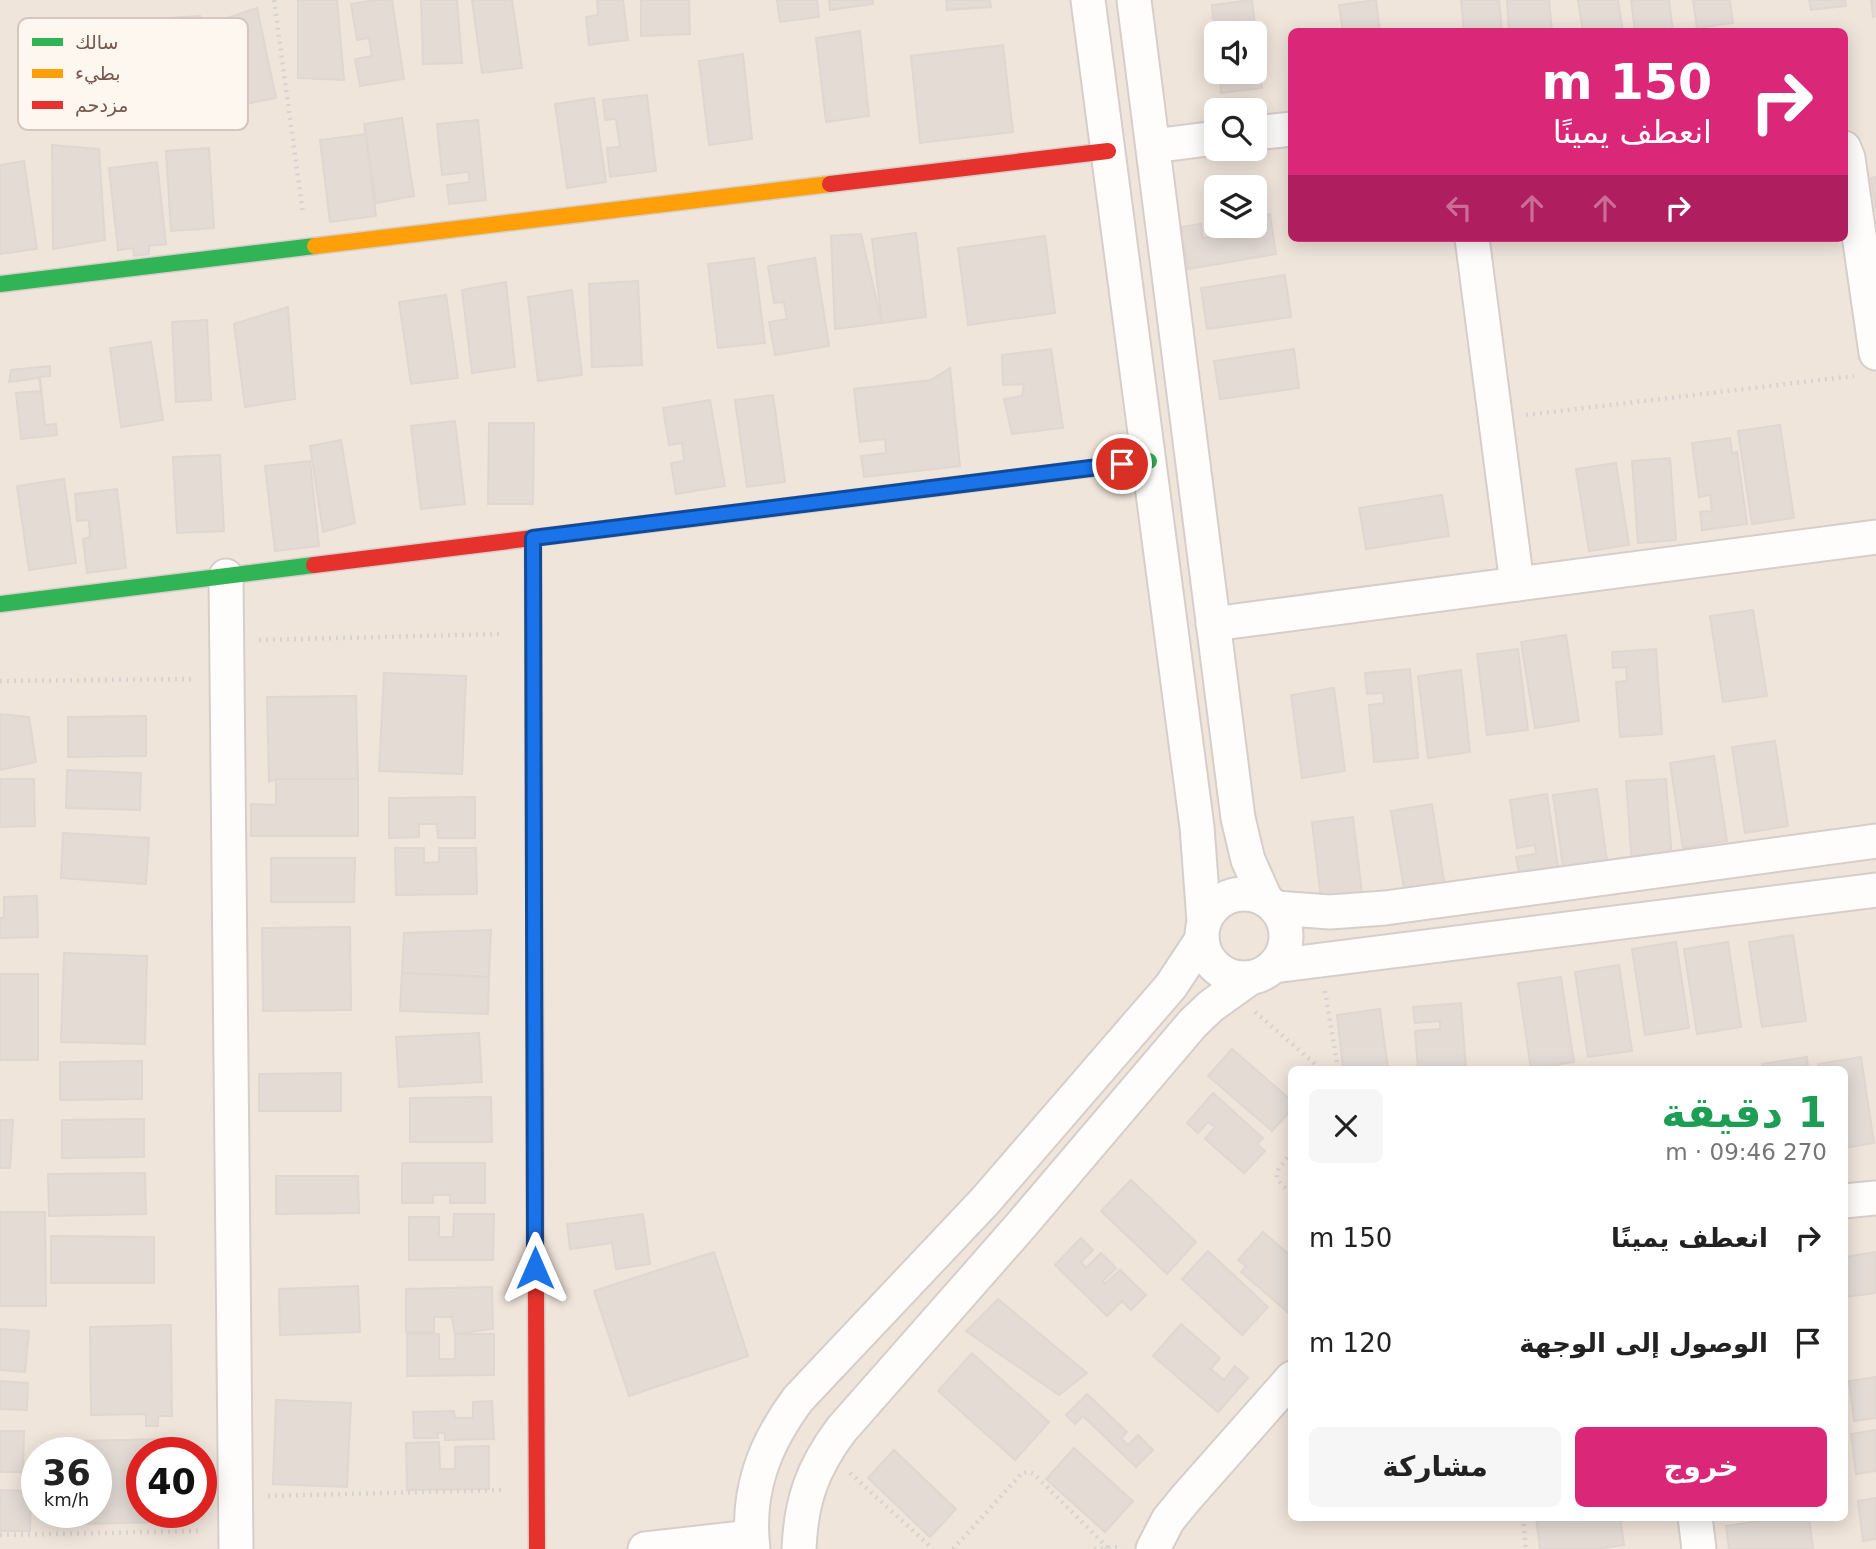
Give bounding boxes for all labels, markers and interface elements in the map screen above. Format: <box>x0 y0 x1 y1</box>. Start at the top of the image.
legend <box>18 18 248 130</box>
map controls <box>1204 21 1267 238</box>
button: sound <box>1204 21 1267 84</box>
text: سالك <box>75 31 119 53</box>
text: 150 m <box>1542 54 1712 111</box>
icon: right <box>1736 56 1827 147</box>
text: بطيء <box>75 62 121 85</box>
text: مزدحم <box>75 94 129 117</box>
button: search <box>1204 98 1267 161</box>
text: انعطف يمينًا <box>1553 113 1712 151</box>
button: layers <box>1204 175 1267 238</box>
icon: left <box>1440 189 1478 227</box>
icon: ahead <box>1513 189 1551 227</box>
icon: ahead <box>1586 189 1624 227</box>
icon: right <box>1659 189 1697 227</box>
pin <box>1092 434 1152 494</box>
icon: arrive <box>1103 445 1141 483</box>
text: 1 دقيقة <box>1661 1088 1827 1137</box>
button: close <box>1309 1089 1383 1163</box>
text: 270 m · 09:46 <box>1665 1139 1827 1165</box>
icon: right <box>1789 1219 1827 1257</box>
text: 150 m <box>1309 1223 1392 1253</box>
text: انعطف يمينًا <box>1611 1223 1768 1253</box>
position arrow <box>498 1231 572 1305</box>
icon: arrive <box>1789 1324 1827 1362</box>
text: 120 m <box>1309 1328 1392 1358</box>
text: الوصول إلى الوجهة <box>1519 1328 1768 1358</box>
button: مشاركة <box>1309 1427 1561 1507</box>
button: خروج <box>1575 1427 1827 1507</box>
speed limit sign: 40 <box>126 1437 217 1528</box>
text: 36 <box>42 1453 91 1493</box>
text: km/h <box>44 1489 89 1510</box>

